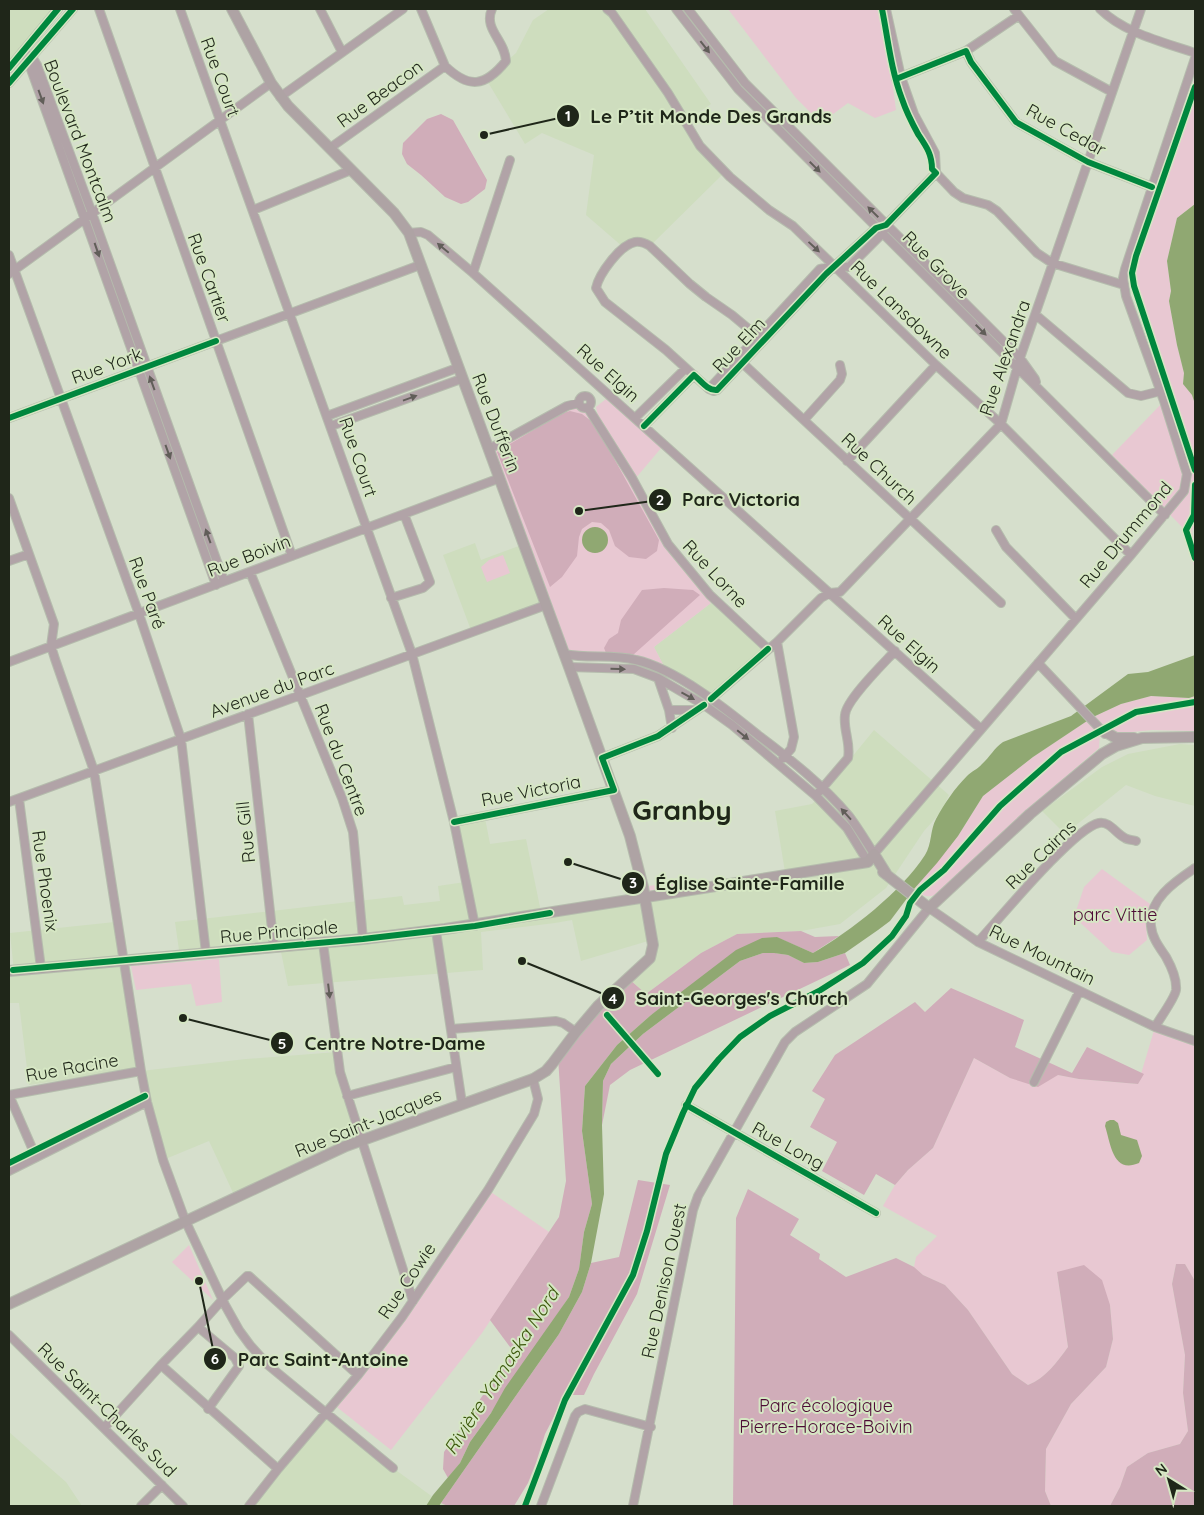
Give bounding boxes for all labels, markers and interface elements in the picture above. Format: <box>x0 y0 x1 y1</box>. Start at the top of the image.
street label: Rue Court <box>195 34 245 120</box>
one-way arrow <box>700 40 711 53</box>
street label: Rue Beacon <box>332 55 427 132</box>
street label: Boulevard Montcalm <box>39 56 122 225</box>
one-way arrow <box>37 90 45 105</box>
street label: Rue Cedar <box>1022 98 1110 161</box>
callout: Le P’tit Monde Des Grands <box>556 99 842 133</box>
text: Le P’tit Monde Des Grands <box>590 104 832 128</box>
text: 1 <box>565 106 571 125</box>
one-way arrow <box>809 161 821 173</box>
one-way arrow <box>867 206 879 218</box>
street label: Rue Grove <box>898 226 975 303</box>
street label: Rue Cartier <box>183 230 236 326</box>
one-way arrow <box>807 241 819 253</box>
one-way arrow <box>93 242 101 257</box>
one-way arrow <box>437 242 450 253</box>
street label: Rue Lansdowne <box>846 255 957 364</box>
street label: Rue Alexandra <box>974 297 1035 419</box>
street label: Rue Elm <box>707 312 770 377</box>
one-way arrow <box>974 324 986 336</box>
street label: Rue Elgin <box>572 338 645 407</box>
street label: Rue York <box>68 342 146 389</box>
street label: Rue Dufferin <box>467 370 526 476</box>
one-way arrow <box>148 375 156 390</box>
one-way arrow <box>402 394 417 401</box>
street label: Rue Court <box>334 414 383 500</box>
street label: Rue Church <box>837 428 922 510</box>
one-way arrow <box>164 445 172 460</box>
street label: Rue Drummond <box>1074 477 1177 593</box>
callout: Parc Victoria <box>647 483 810 517</box>
text: Parc Victoria <box>682 487 800 511</box>
text: 2 <box>656 490 664 509</box>
one-way arrow <box>204 528 211 543</box>
street label: Rue Boivin <box>204 529 294 582</box>
street label: Rue Lorne <box>678 535 753 613</box>
street label: Rue Paré <box>124 553 171 632</box>
street label: Rue Elgin <box>873 609 946 678</box>
street label: Avenue du Parc <box>207 656 337 723</box>
one-way arrow <box>610 665 626 673</box>
one-way arrow <box>682 692 695 701</box>
street label: Rue du Centre <box>309 700 373 819</box>
one-way arrow <box>736 729 749 740</box>
street label: Rue Victoria <box>479 770 583 811</box>
district label: Granby <box>632 792 732 827</box>
street label: Rue Gill <box>231 800 260 864</box>
one-way arrow <box>840 808 852 820</box>
street label: Rue Cairns <box>1000 815 1081 894</box>
street label: Rue Phoenix <box>27 829 64 933</box>
callout: Église Sainte-Famille <box>620 866 855 900</box>
text: Église Sainte-Famille <box>655 871 845 895</box>
text: 3 <box>629 873 637 892</box>
park label: parc Vittie <box>1073 903 1157 926</box>
street label: Rue Principale <box>219 915 339 948</box>
street label: Rue Mountain <box>986 919 1099 990</box>
callout: Saint-Georges's Church <box>600 981 858 1015</box>
one-way arrow <box>325 984 333 1000</box>
text: Saint-Georges's Church <box>636 986 848 1010</box>
text: 4 <box>609 989 618 1008</box>
callout: Centre Notre-Dame <box>269 1026 495 1060</box>
text: Centre Notre-Dame <box>305 1031 485 1055</box>
text: 5 <box>278 1034 286 1053</box>
street label: Rue Racine <box>24 1048 120 1087</box>
street label: Rue Saint-Jacques <box>291 1083 444 1162</box>
street label: Rue Long <box>748 1116 828 1175</box>
street label: Rue Denison Ouest <box>636 1201 691 1361</box>
street label: Rue Cowie <box>373 1238 441 1323</box>
water label: Rivière Yamaska Nord <box>438 1281 565 1459</box>
street label: Rue Saint-Charles Sud <box>33 1337 182 1482</box>
callout: Parc Saint-Antoine <box>202 1342 418 1376</box>
text: Parc Saint-Antoine <box>238 1347 408 1371</box>
text: 6 <box>211 1349 219 1368</box>
park label: Parc écologique Pierre-Horace-Boivin <box>739 1394 913 1438</box>
north arrow <box>1144 1455 1194 1505</box>
text: N <box>1152 1459 1171 1480</box>

